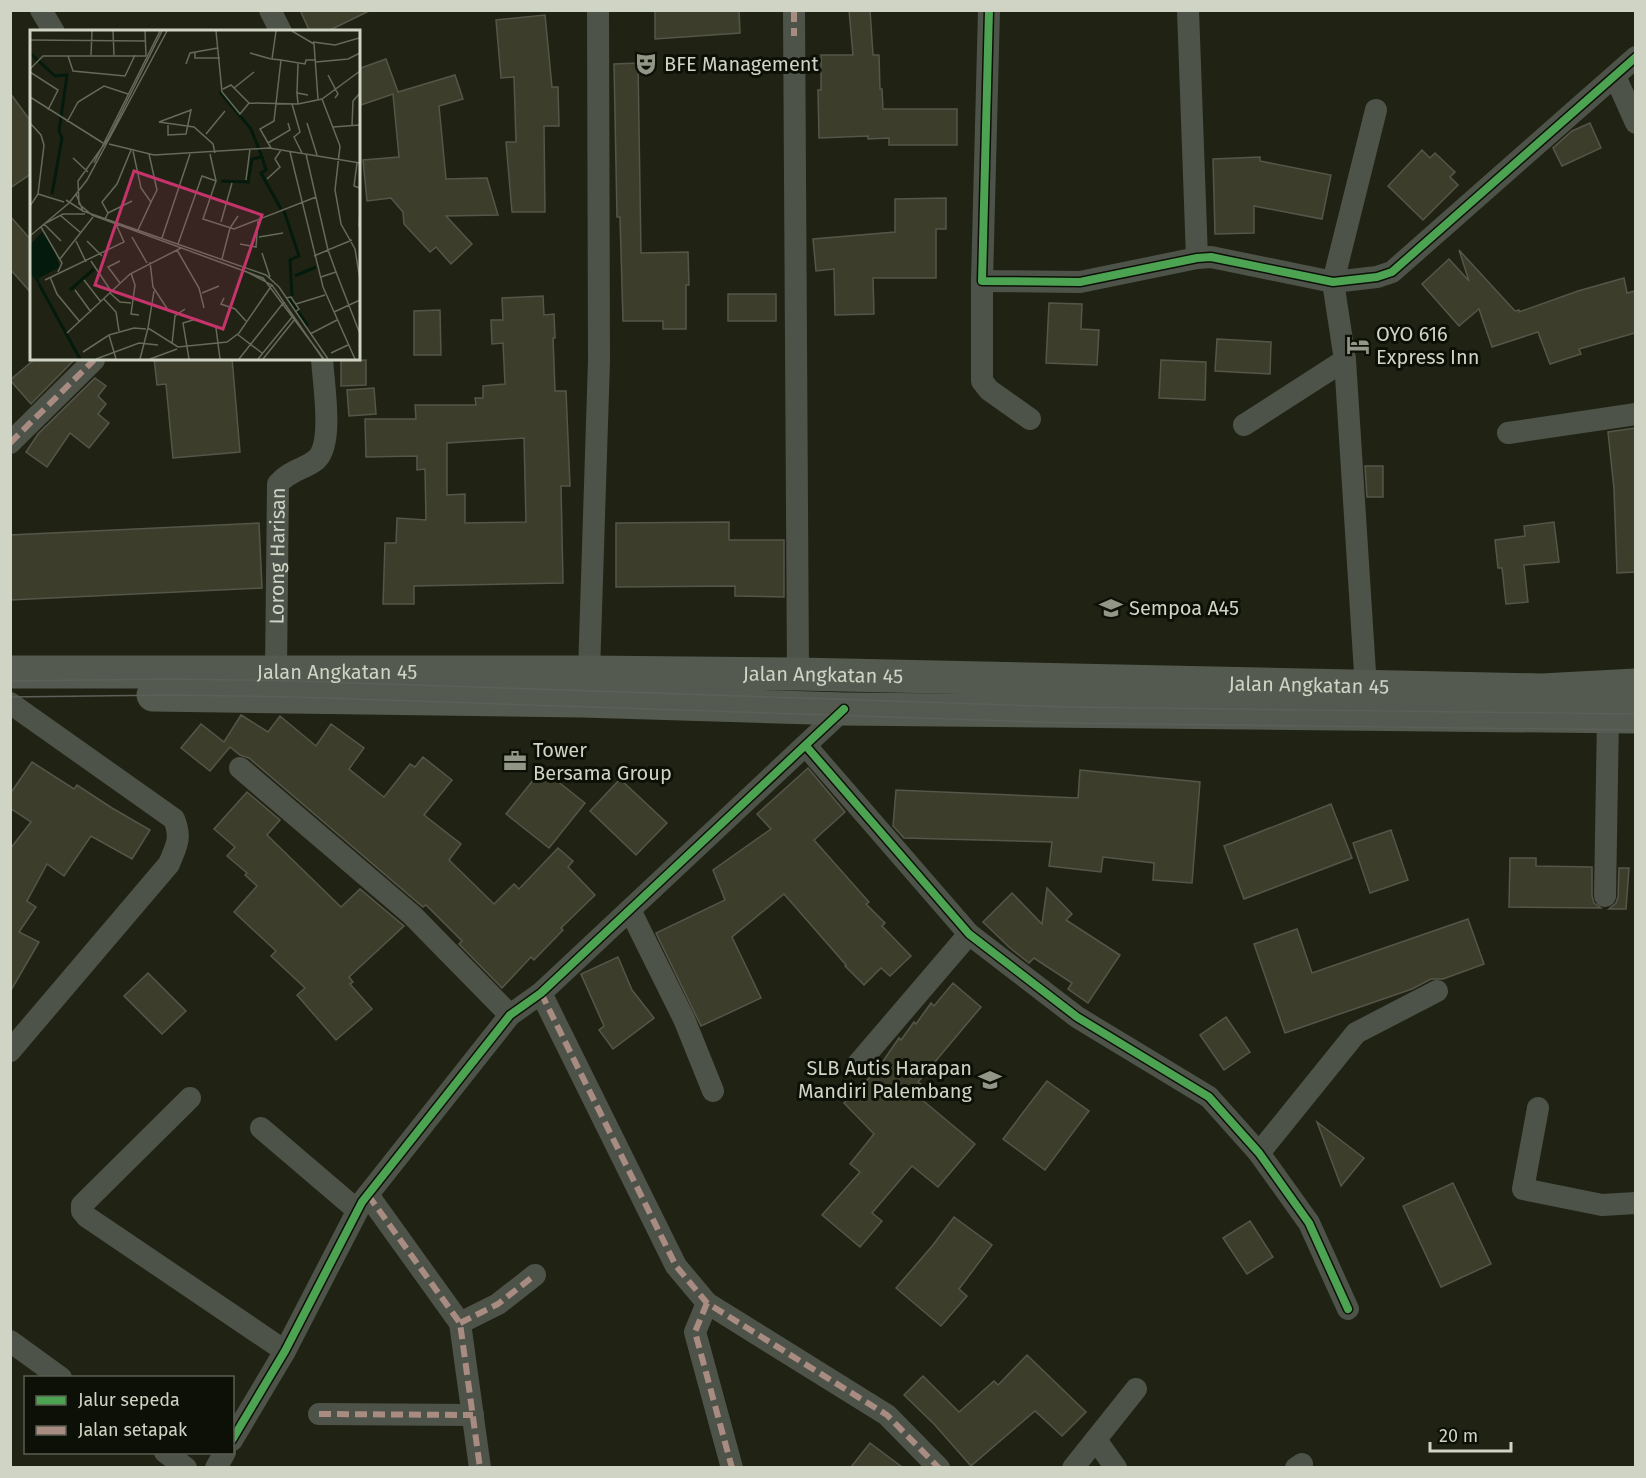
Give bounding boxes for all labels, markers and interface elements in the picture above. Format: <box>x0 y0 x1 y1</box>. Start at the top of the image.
inset map <box>30 30 360 360</box>
theatre icon: BFE Management <box>633 51 659 77</box>
place label: BFE Management <box>664 52 820 76</box>
place label: OYO 616 Express Inn <box>1376 322 1479 369</box>
hotel icon: OYO 616 Express Inn <box>1345 332 1371 358</box>
street label: Lorong Harisan <box>265 487 290 625</box>
school or university icon: Sempoa A45 <box>1098 595 1124 621</box>
place label: Sempoa A45 <box>1129 596 1239 620</box>
street label: Jalan Angkatan 45 <box>257 660 417 684</box>
street label: Jalan Angkatan 45 <box>743 661 903 688</box>
street label: Jalan Angkatan 45 <box>1228 671 1389 699</box>
place label: Tower Bersama Group <box>533 738 672 785</box>
office icon: Tower Bersama Group <box>502 748 528 774</box>
place label: SLB Autis Harapan Mandiri Palembang <box>798 1056 973 1103</box>
school or university icon: SLB Autis Harapan Mandiri Palembang <box>977 1067 1003 1093</box>
legend <box>24 1376 234 1454</box>
text: Jalur sepeda <box>78 1389 180 1411</box>
scale bar <box>1430 1415 1511 1453</box>
text: Jalan setapak <box>78 1419 188 1441</box>
text: 20 m <box>1439 1425 1478 1447</box>

